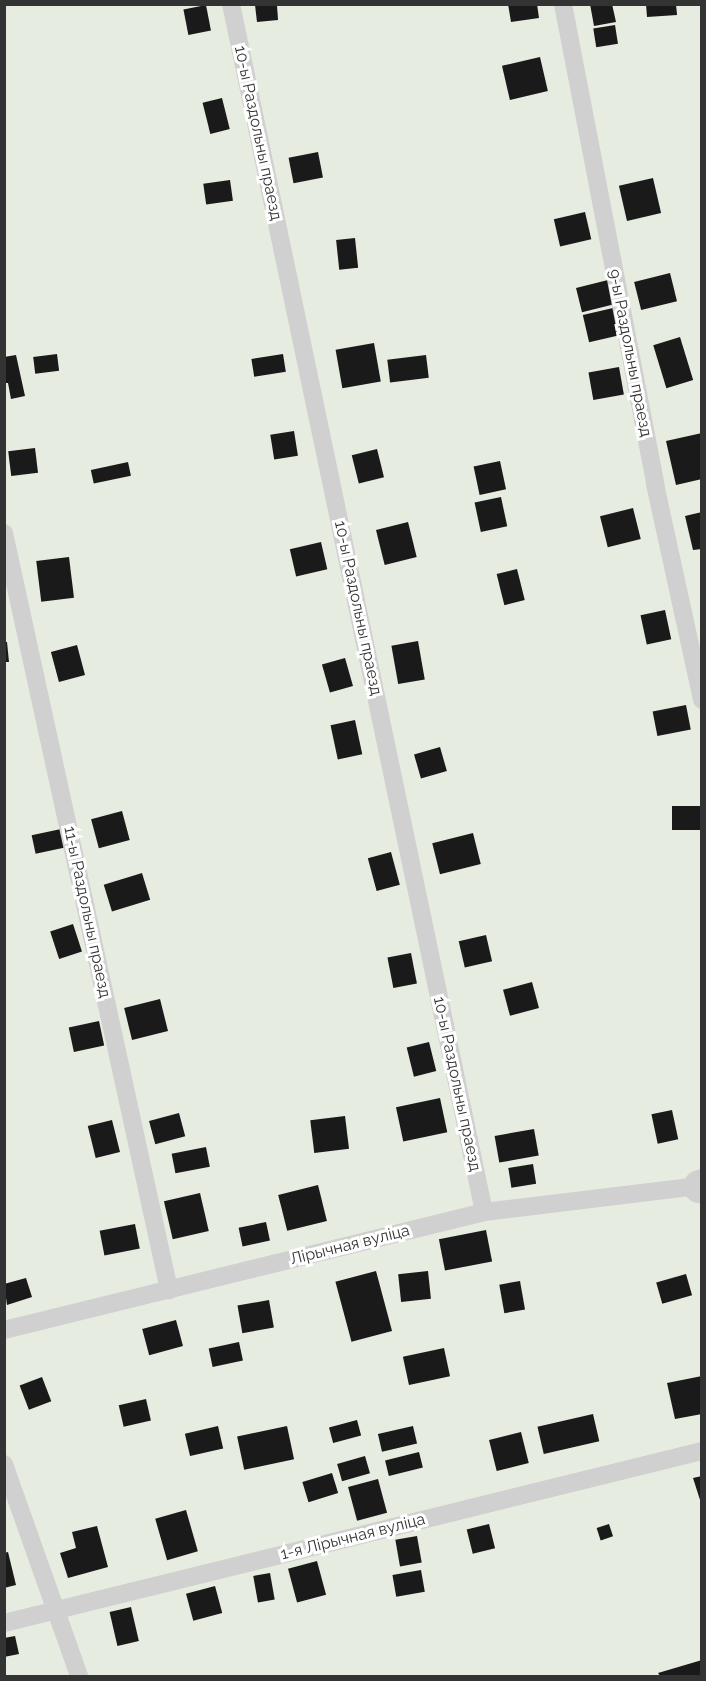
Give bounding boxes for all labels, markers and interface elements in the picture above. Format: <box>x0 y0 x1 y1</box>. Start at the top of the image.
street label: 10-ы Раздольны праезд <box>230 44 286 222</box>
street label: 9-ы Раздольны праезд <box>604 267 656 439</box>
street label: 10-ы Раздольны праезд <box>330 519 386 697</box>
street label: 11-ы Раздольны праезд <box>59 825 115 999</box>
street label: 10-ы Раздольны праезд <box>429 995 485 1173</box>
street label: Лірычная вуліца <box>288 1221 412 1269</box>
street label: 1-я Лірычная вуліца <box>279 1510 427 1564</box>

